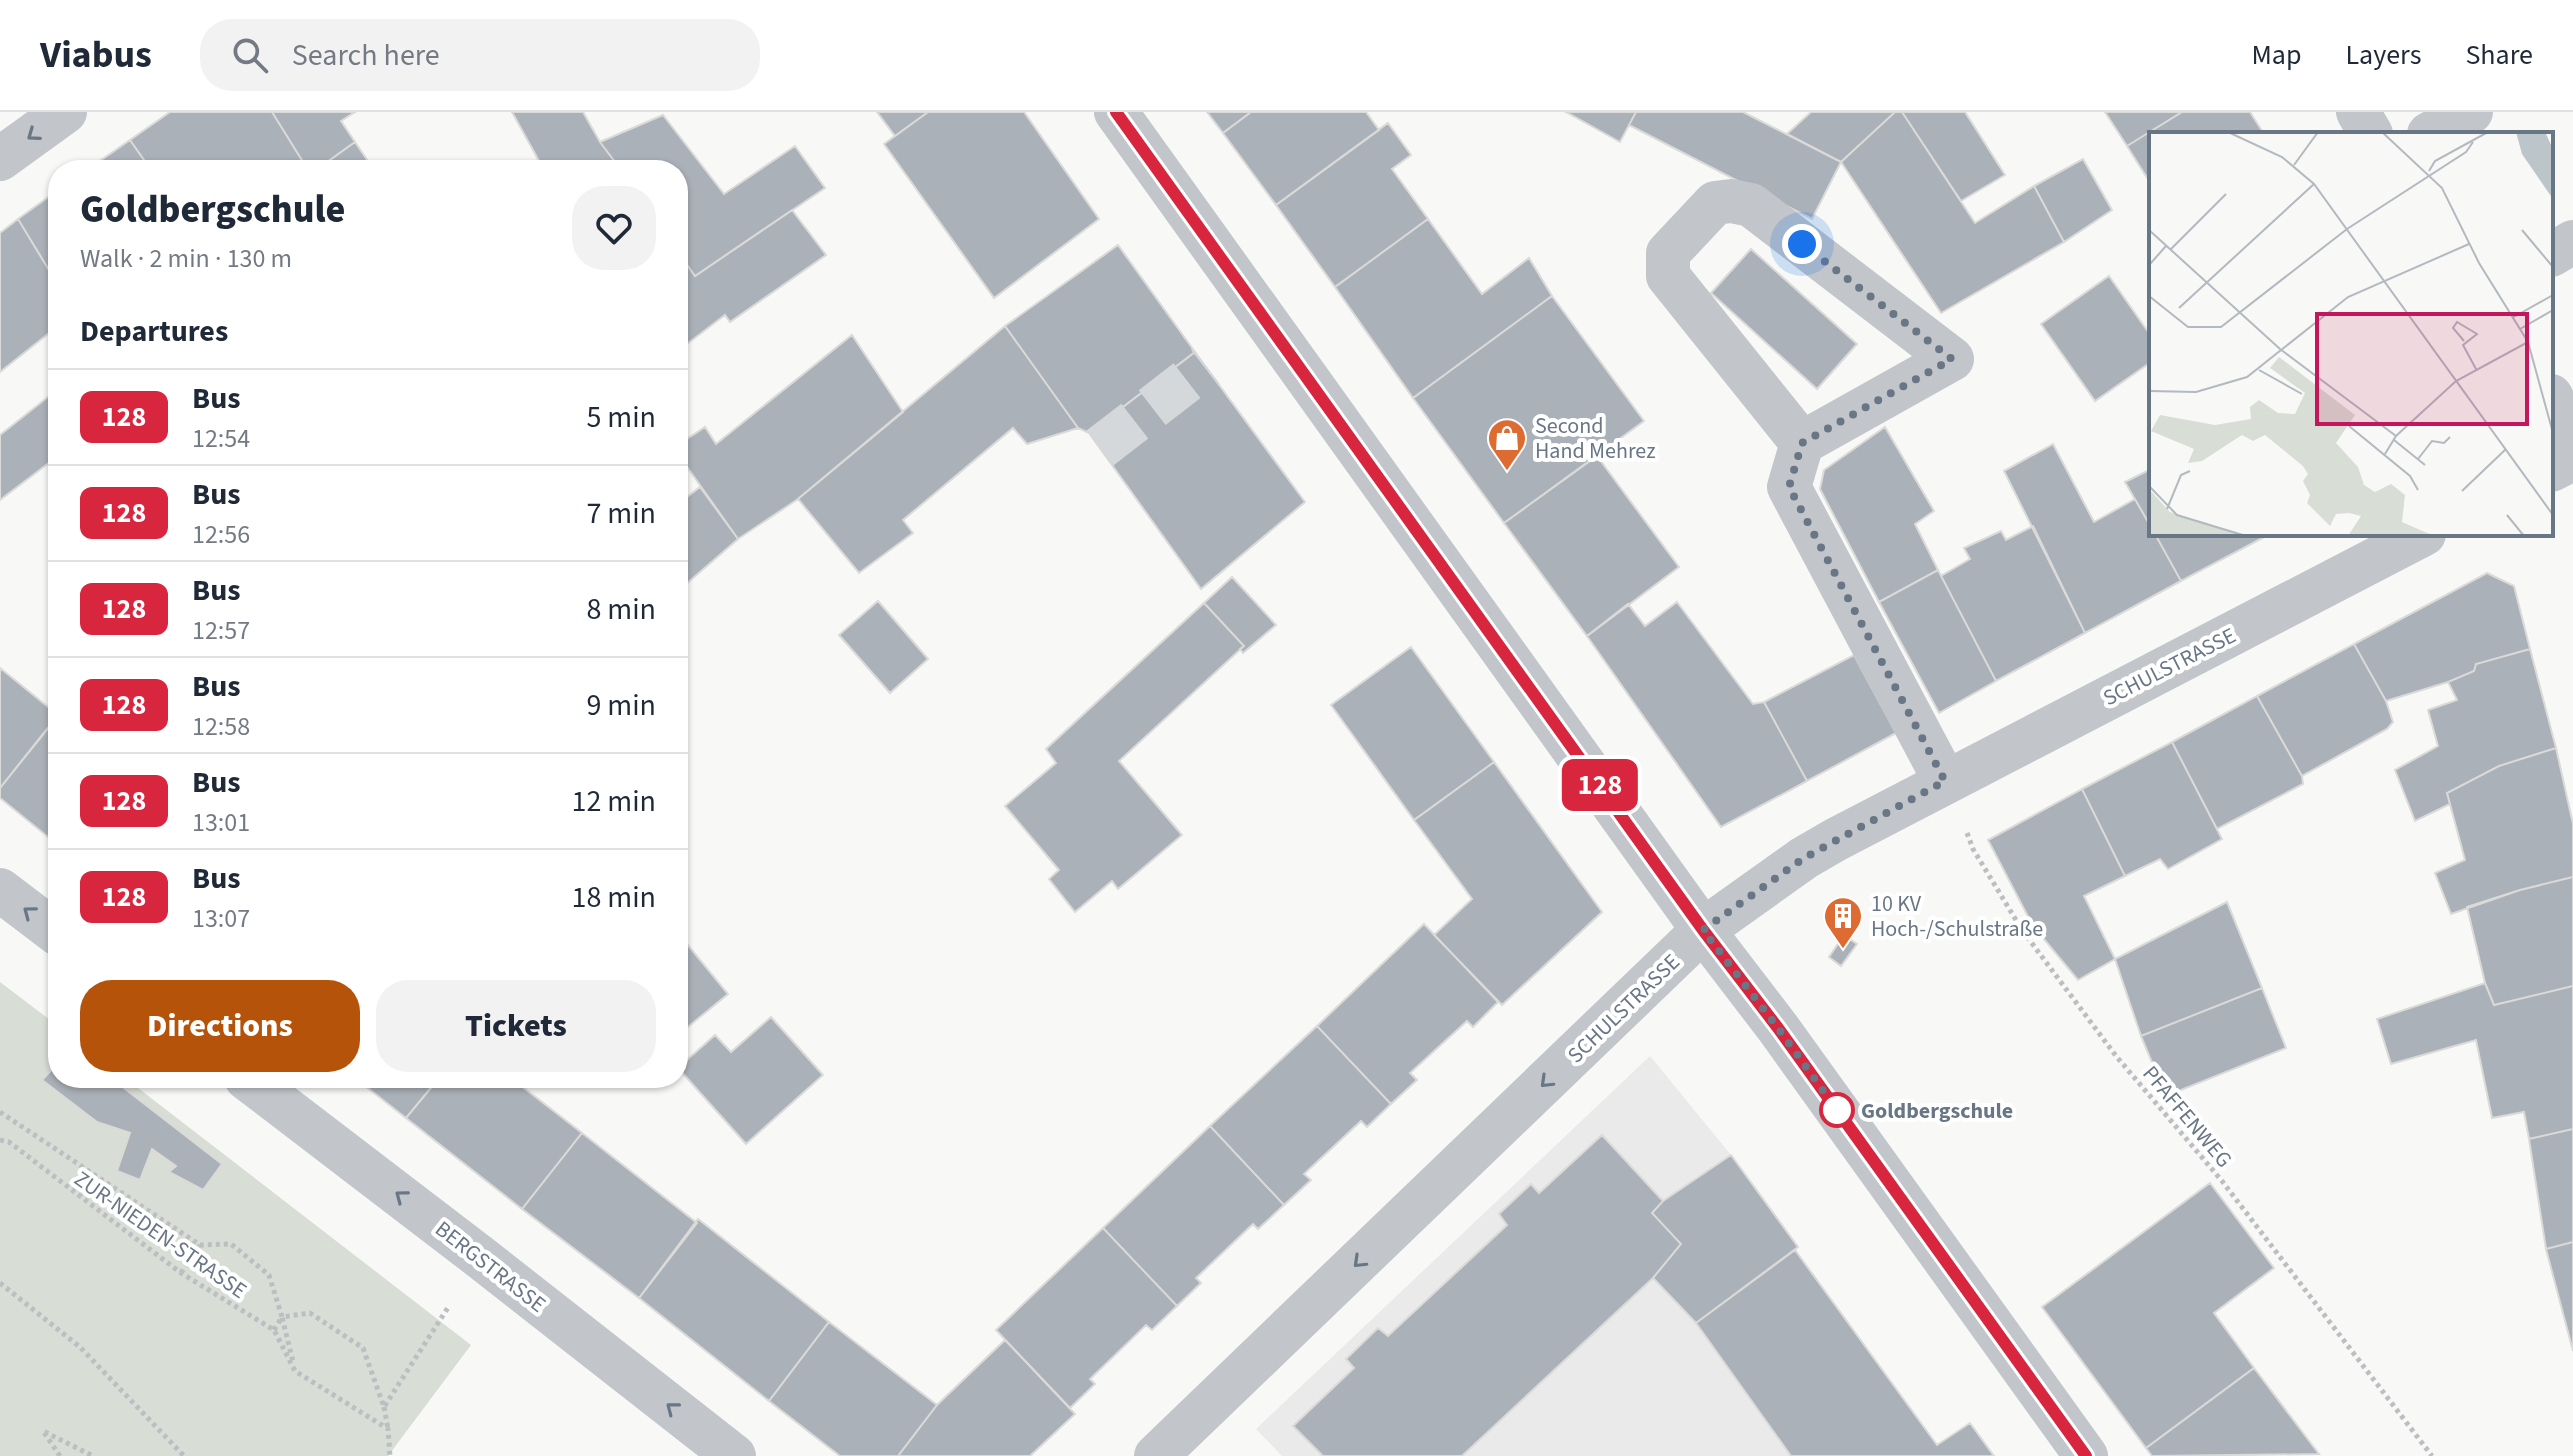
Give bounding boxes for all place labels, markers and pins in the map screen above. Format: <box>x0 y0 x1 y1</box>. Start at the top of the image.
place label: Second Hand Mehrez <box>1535 410 1656 467</box>
shop icon: Second Hand Mehrez <box>1486 417 1528 472</box>
place label: 10 KV Hoch-/Schulstraße <box>1871 888 2043 945</box>
building icon: 10 KV Hoch-/Schulstraße <box>1822 895 1864 950</box>
marker: Goldbergschule <box>1820 1093 1854 1127</box>
place label: Goldbergschule <box>1861 1095 2013 1127</box>

